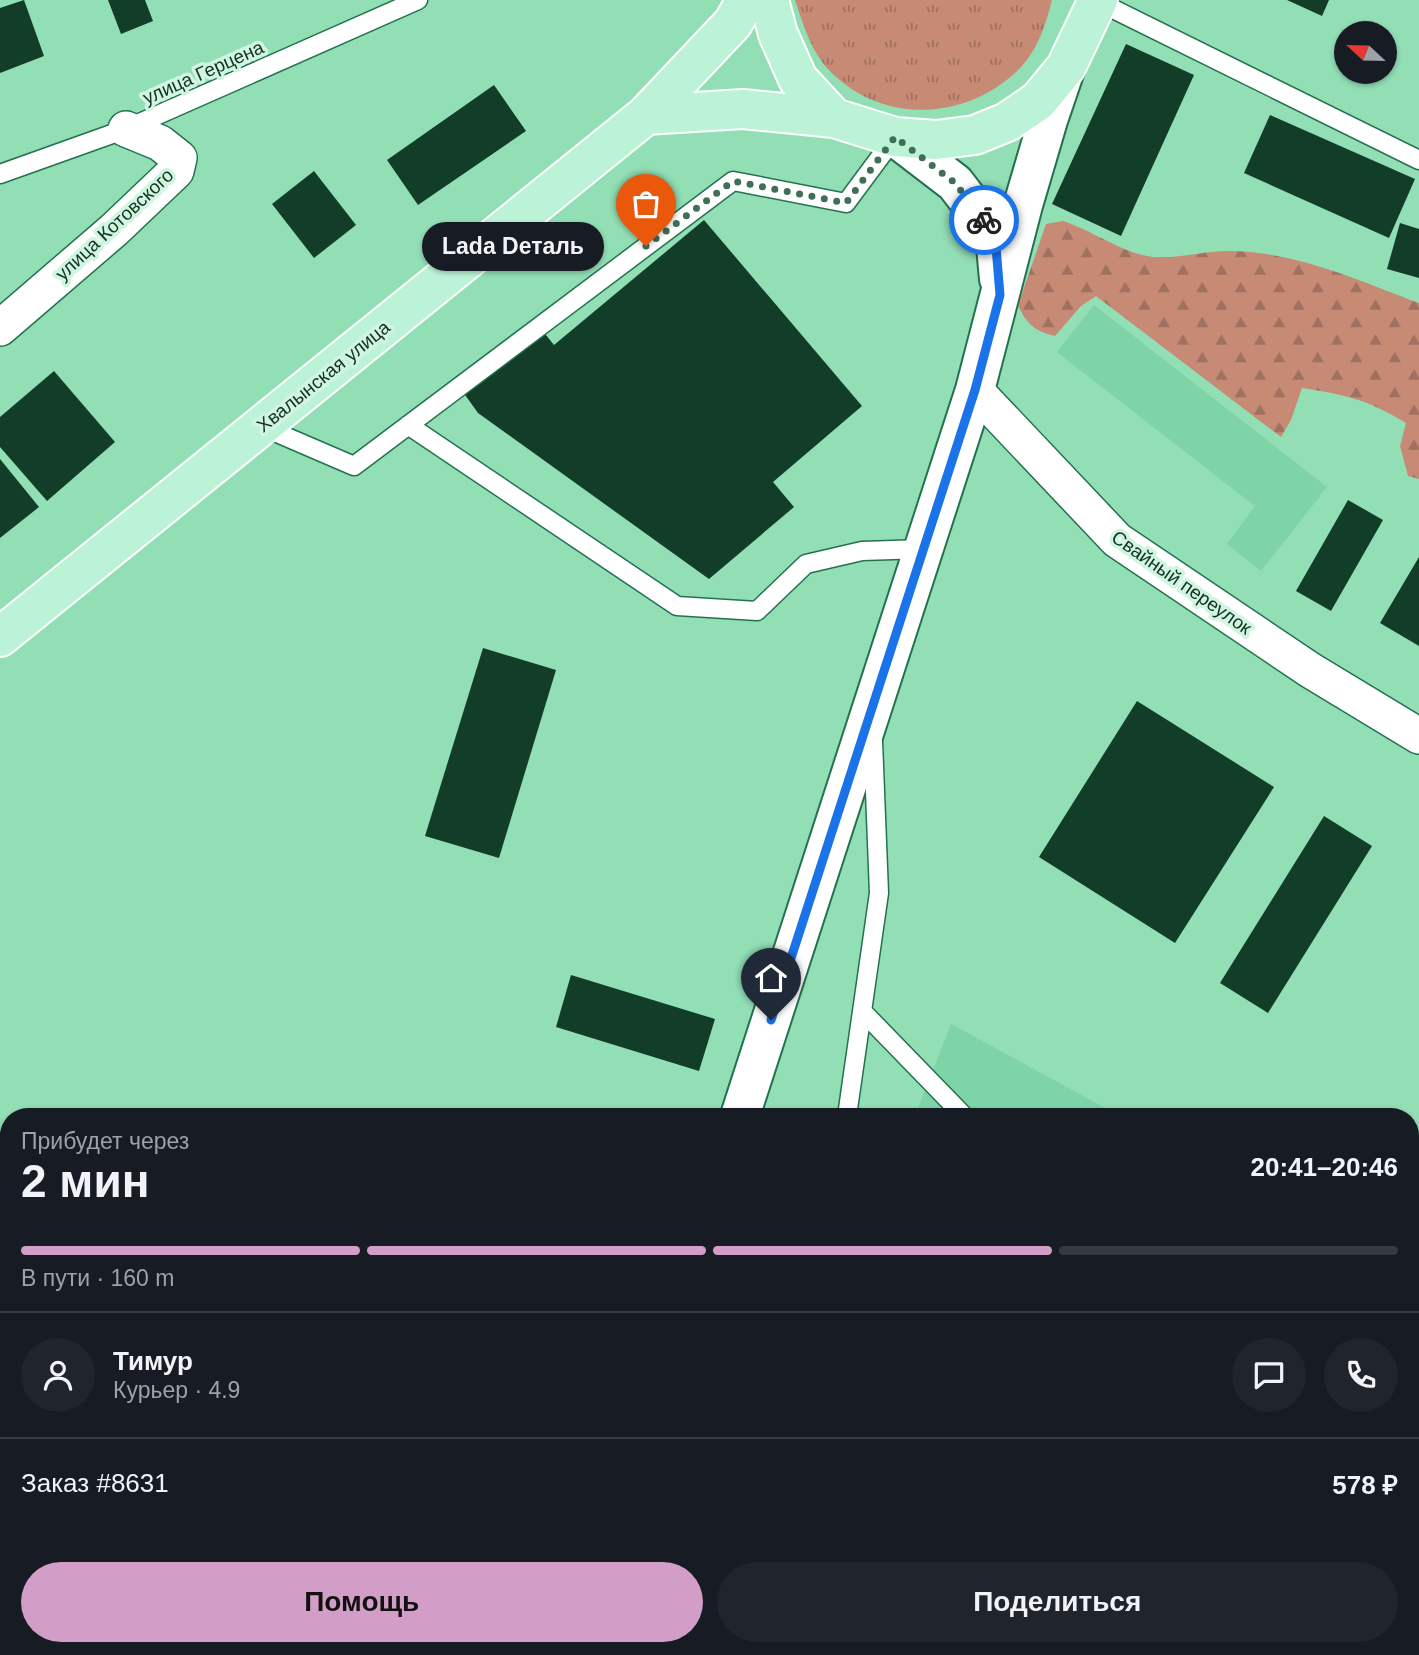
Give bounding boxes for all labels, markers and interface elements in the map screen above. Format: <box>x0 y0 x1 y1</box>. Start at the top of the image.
north arrow <box>1334 21 1396 84</box>
map controls <box>1334 21 1397 84</box>
street label: улица Герцена <box>140 36 267 108</box>
street label: улица Котовского <box>51 164 178 284</box>
pin <box>616 174 676 246</box>
icon: bag <box>627 185 665 223</box>
courier <box>949 185 1019 255</box>
icon: bike <box>965 201 1003 239</box>
callout: Lada Dеталь <box>422 222 604 270</box>
text: Lada Dеталь <box>442 233 584 259</box>
street label: Хвалынская улица <box>253 316 394 436</box>
street label: Свайный переулок <box>1108 526 1256 639</box>
pin <box>741 948 801 1020</box>
icon: home <box>752 959 790 997</box>
text: Прибудет через <box>21 1128 189 1154</box>
text: 20:41–20:46 <box>1251 1152 1398 1182</box>
text: 2 мин <box>21 1155 149 1207</box>
text: В пути · 160 m <box>21 1265 174 1291</box>
button: person <box>21 1338 95 1412</box>
button: chat <box>1232 1338 1306 1412</box>
button: phone <box>1324 1338 1398 1412</box>
text: Тимур <box>113 1346 193 1376</box>
text: Курьер · 4.9 <box>113 1377 240 1403</box>
text: Заказ #8631 <box>21 1468 169 1498</box>
text: 578 ₽ <box>1332 1470 1398 1500</box>
button: Помощь <box>21 1562 703 1642</box>
button: Поделиться <box>717 1562 1398 1642</box>

